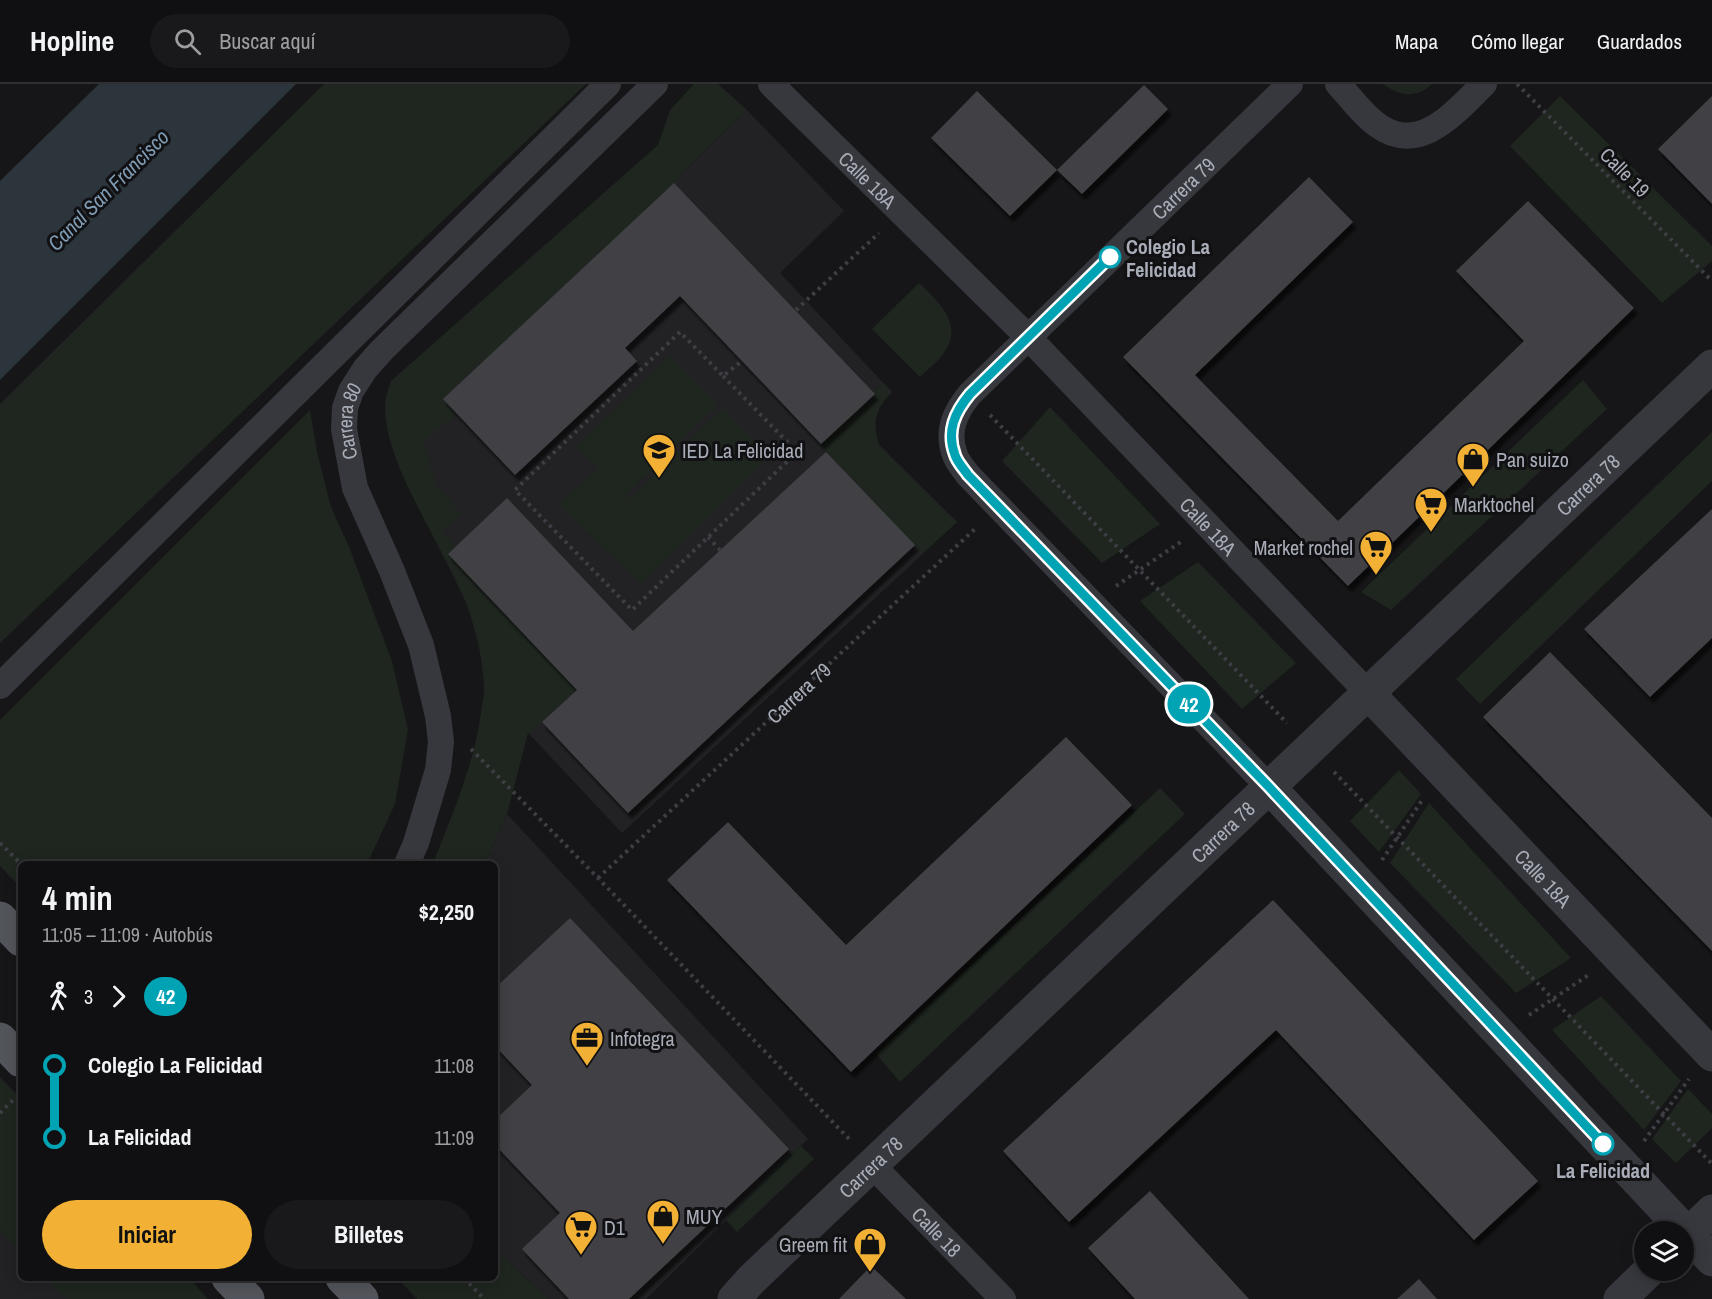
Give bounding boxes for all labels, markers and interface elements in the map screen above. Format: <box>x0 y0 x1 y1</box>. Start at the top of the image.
search box <box>150 14 570 68</box>
text: Hopline <box>30 22 114 60</box>
icon: search <box>171 25 204 58</box>
text: Buscar aquí <box>219 26 315 56</box>
text: Mapa <box>1395 27 1438 56</box>
text: Cómo llegar <box>1471 27 1564 56</box>
text: Guardados <box>1597 27 1682 56</box>
water label: Canal San Francisco <box>41 123 175 257</box>
street label: Calle 19 <box>1594 141 1656 203</box>
street label: Calle 18A <box>833 145 903 214</box>
street label: Carrera 79 <box>1145 151 1220 225</box>
place label: Colegio La Felicidad <box>1126 233 1210 283</box>
marker: Colegio La Felicidad <box>1099 246 1121 268</box>
street label: Carrera 80 <box>330 377 367 462</box>
school or university icon: IED La Felicidad <box>641 432 677 479</box>
place label: IED La Felicidad <box>682 437 803 464</box>
shop icon: Pan suizo <box>1455 441 1491 488</box>
place label: Pan suizo <box>1496 446 1569 473</box>
street label: Carrera 78 <box>1550 448 1625 521</box>
supermarket icon: Marktochel <box>1413 486 1449 533</box>
street label: Calle 18A <box>1174 491 1243 561</box>
place label: Marktochel <box>1454 491 1534 518</box>
supermarket icon: Market rochel <box>1358 529 1394 576</box>
place label: Market rochel <box>1254 534 1353 561</box>
street label: Carrera 79 <box>760 656 836 729</box>
line badge: 42 <box>1162 684 1216 724</box>
text: 42 <box>1179 690 1199 719</box>
street label: Carrera 78 <box>1185 795 1260 869</box>
street label: Calle 18A <box>1509 843 1578 913</box>
text: 4 min <box>42 876 113 920</box>
text: $2,250 <box>419 897 474 927</box>
text: 11:05 – 11:09 · Autobús <box>42 921 213 948</box>
icon: walk <box>42 980 75 1013</box>
icon: forward <box>102 980 135 1013</box>
text: 42 <box>156 982 175 1011</box>
text: 3 <box>84 983 93 1010</box>
office icon: Infotegra <box>569 1020 605 1067</box>
place label: Infotegra <box>610 1025 675 1052</box>
text: Colegio La Felicidad <box>88 1050 263 1080</box>
text: 11:08 <box>434 1052 474 1079</box>
text: La Felicidad <box>88 1122 191 1152</box>
text: 11:09 <box>434 1124 474 1151</box>
street label: Carrera 78 <box>832 1130 908 1203</box>
marker: La Felicidad <box>1592 1133 1614 1155</box>
place label: La Felicidad <box>1556 1157 1650 1184</box>
shop icon: MUY <box>645 1198 681 1245</box>
button: Iniciar <box>42 1200 252 1269</box>
button: Billetes <box>264 1200 474 1269</box>
street label: Calle 18 <box>906 1201 968 1262</box>
place label: MUY <box>686 1203 723 1230</box>
supermarket icon: D1 <box>563 1209 599 1256</box>
place label: D1 <box>604 1214 625 1241</box>
map controls <box>1634 1221 1694 1281</box>
button: layers <box>1634 1221 1694 1281</box>
shop icon: Greem fit <box>852 1226 888 1273</box>
place label: Greem fit <box>779 1231 847 1258</box>

